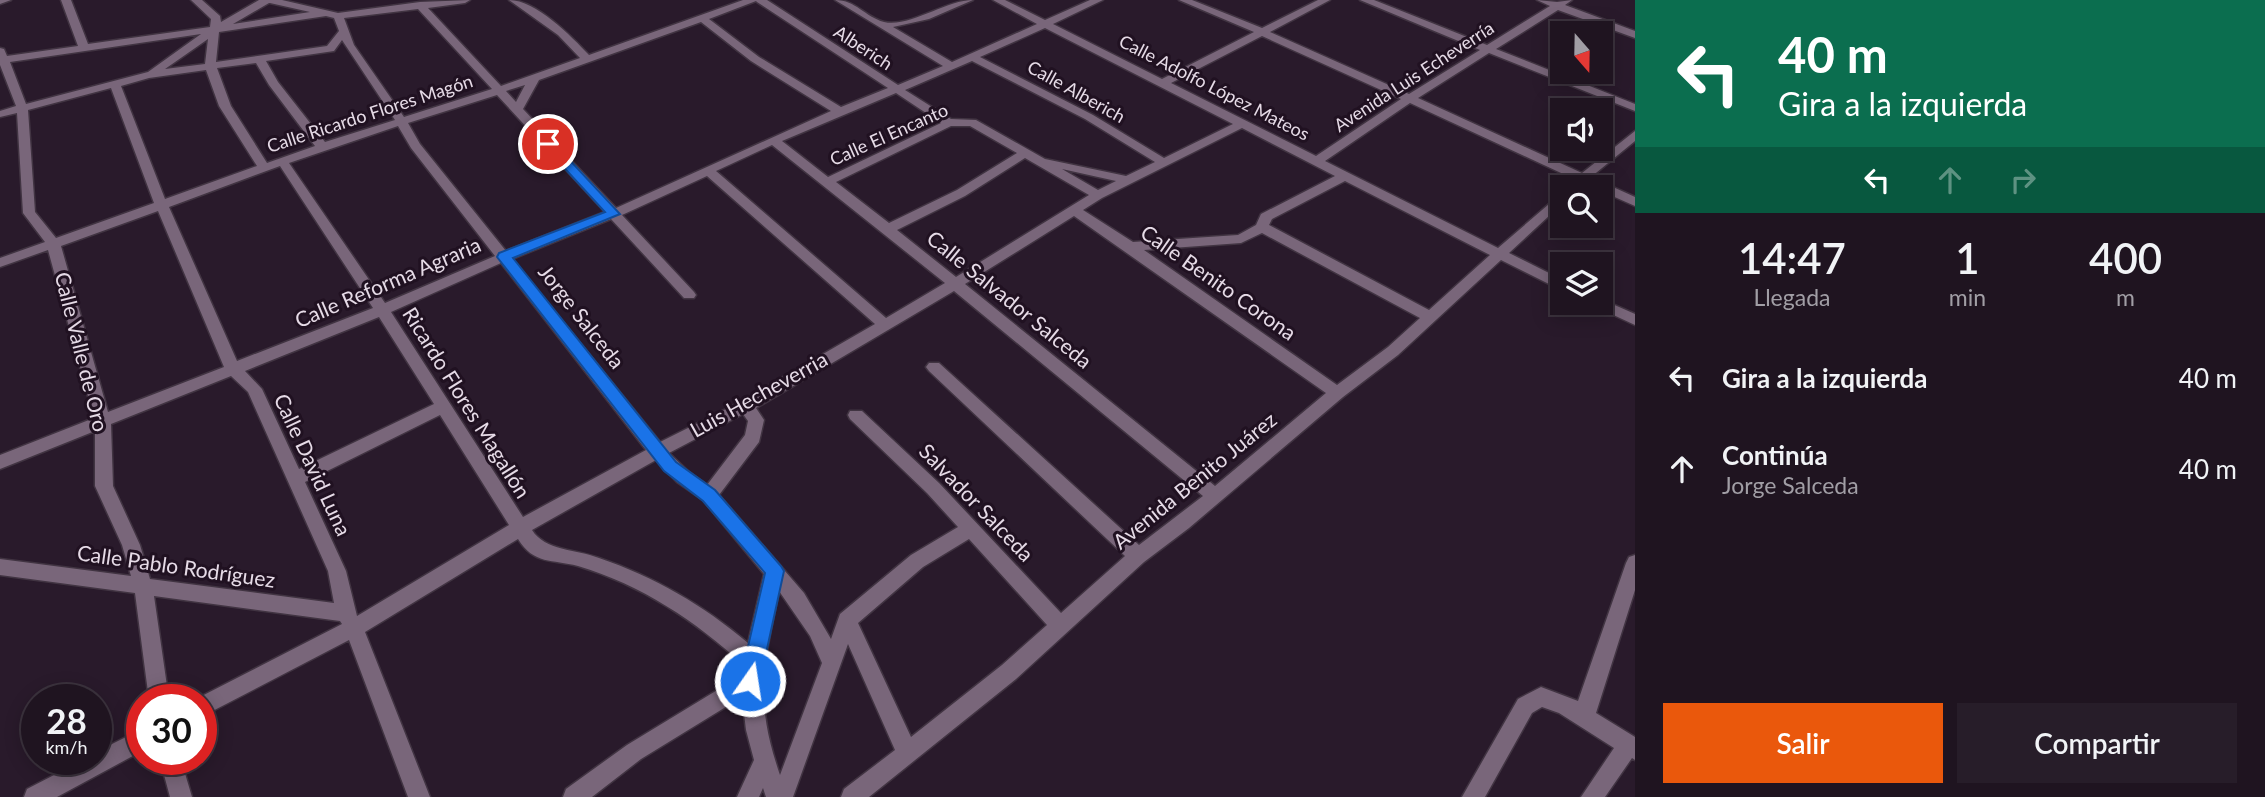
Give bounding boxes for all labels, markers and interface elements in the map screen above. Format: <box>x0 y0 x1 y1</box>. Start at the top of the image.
street label: Avenida Luis Echeverría <box>1329 16 1498 136</box>
street label: Alberich <box>830 20 897 74</box>
north arrow <box>1550 21 1614 84</box>
map controls <box>1550 21 1613 315</box>
text: 40 m <box>1778 25 1888 83</box>
icon: left <box>1663 28 1754 119</box>
street label: Calle Adolfo López Mateos <box>1116 29 1313 145</box>
street label: Calle Alberich <box>1024 55 1129 127</box>
street label: Calle Ricardo Flores Magón <box>264 69 475 157</box>
text: Gira a la izquierda <box>1778 84 2027 123</box>
street label: Calle El Encanto <box>826 98 951 170</box>
button: sound <box>1550 98 1613 161</box>
pin <box>518 114 578 174</box>
icon: arrive <box>529 125 567 163</box>
icon: left <box>1858 161 1896 199</box>
icon: ahead <box>1931 161 1969 199</box>
icon: right <box>2004 161 2042 199</box>
button: search <box>1550 175 1613 238</box>
street label: Calle Benito Corona <box>1136 219 1301 345</box>
street label: Calle Salvador Salceda <box>923 225 1097 373</box>
street label: Calle Reforma Agraria <box>291 231 484 332</box>
text: 14:47 <box>1738 233 1846 283</box>
text: 1 <box>1955 233 1980 283</box>
text: 400 <box>2089 233 2162 283</box>
button: layers <box>1550 252 1613 315</box>
street label: Jorge Salceda <box>534 259 630 373</box>
street label: Calle Valle de Oro <box>51 269 114 434</box>
text: Llegada <box>1753 283 1830 311</box>
text: min <box>1949 283 1986 311</box>
text: m <box>2116 283 2135 311</box>
street label: Ricardo Flores Magallón <box>398 302 536 502</box>
street label: Luis Hecheverria <box>685 346 831 442</box>
icon: left <box>1663 359 1701 397</box>
text: Gira a la izquierda <box>1722 362 1928 394</box>
text: 40 m <box>2179 362 2237 394</box>
street label: Calle David Luna <box>270 389 357 539</box>
street label: Avenida Benito Juárez <box>1107 406 1281 554</box>
street label: Salvador Salceda <box>915 438 1039 566</box>
text: Continúa <box>1722 439 1828 471</box>
icon: ahead <box>1663 450 1701 488</box>
text: 40 m <box>2179 453 2237 485</box>
text: Jorge Salceda <box>1722 471 1859 499</box>
street label: Calle Pablo Rodríguez <box>76 539 277 592</box>
position arrow <box>713 644 787 718</box>
speed limit sign: 30 <box>126 684 217 775</box>
text: 28 <box>46 699 87 741</box>
button: Salir <box>1663 703 1943 783</box>
button: Compartir <box>1957 703 2237 783</box>
text: km/h <box>45 736 88 758</box>

